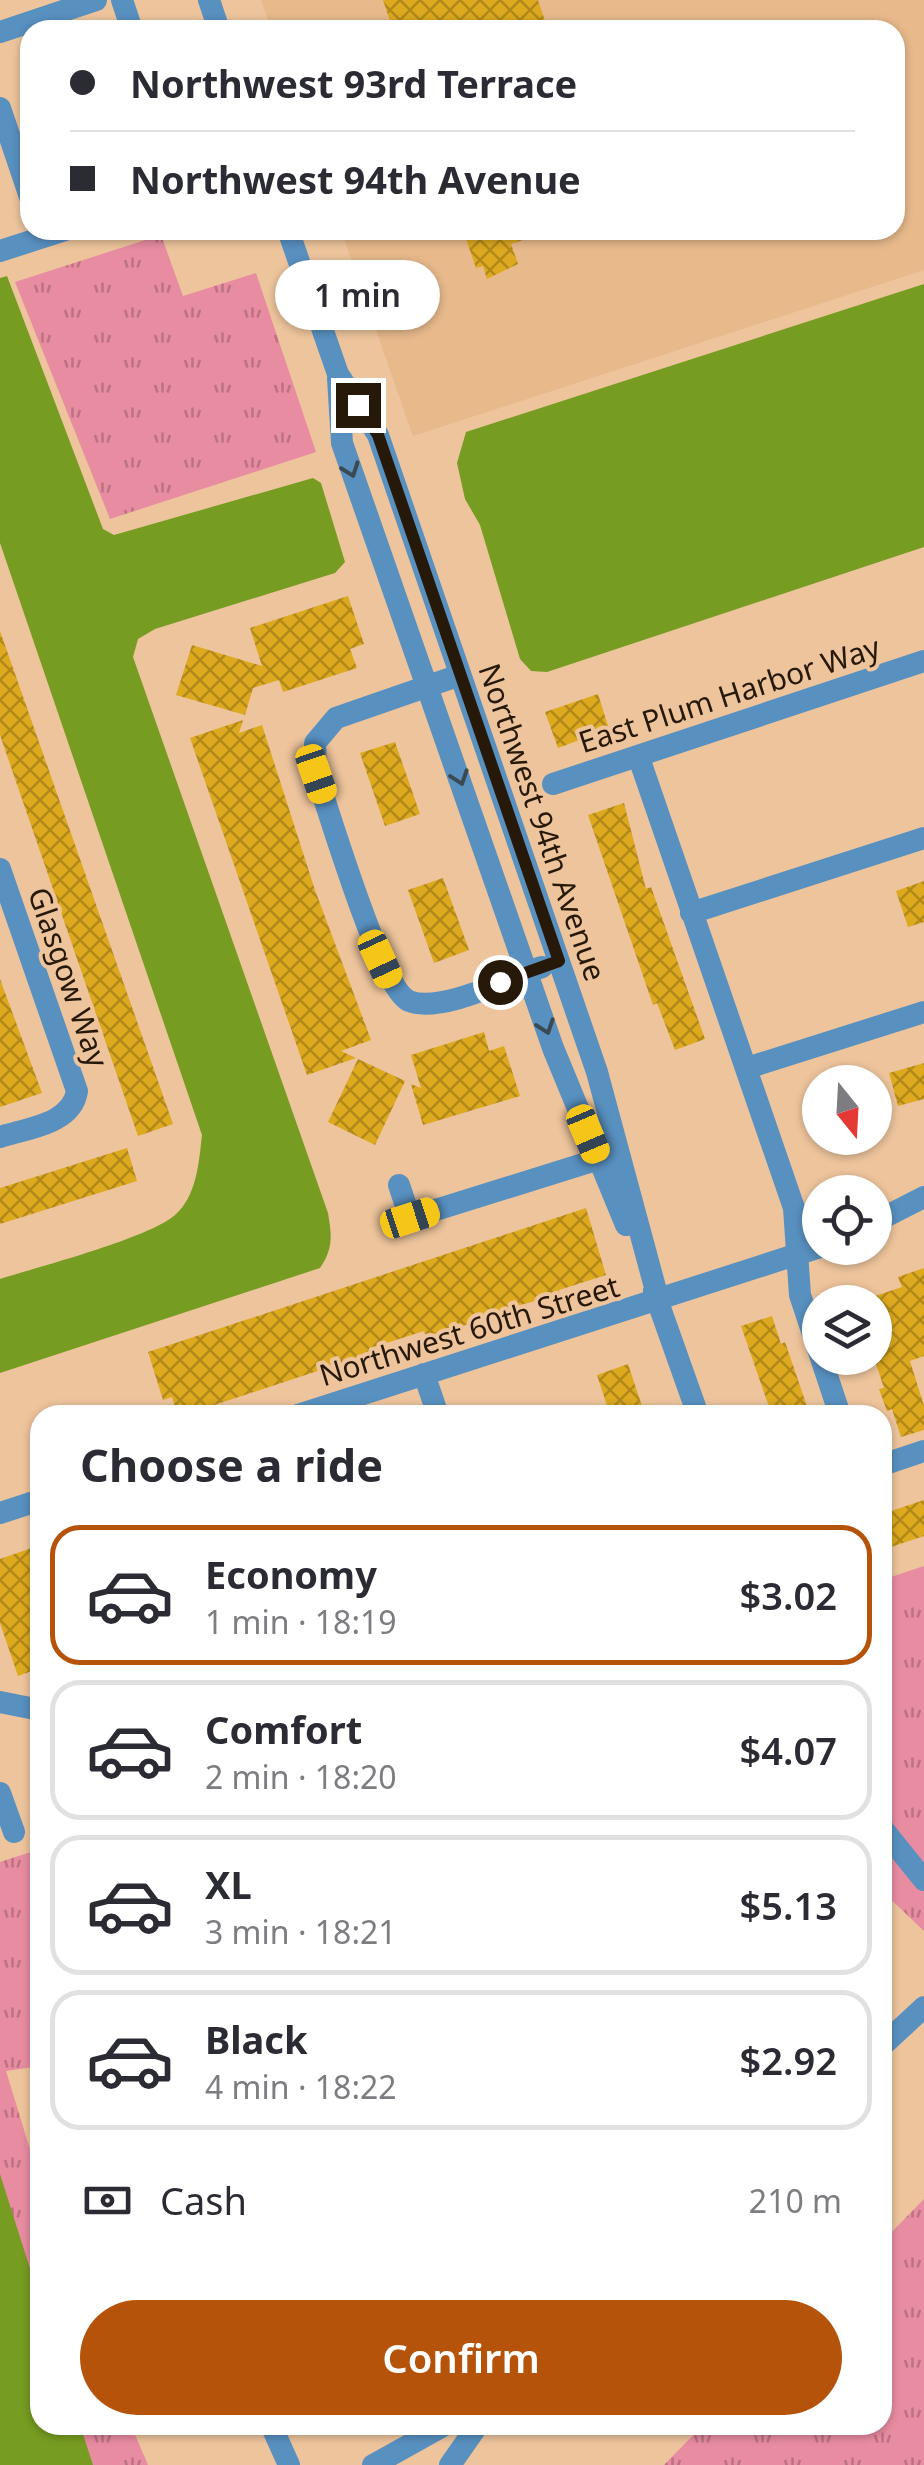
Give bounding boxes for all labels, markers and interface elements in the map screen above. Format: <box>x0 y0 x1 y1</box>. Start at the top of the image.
text: Northwest 93rd Terrace <box>130 57 577 109</box>
text: Northwest 94th Avenue <box>130 153 581 205</box>
callout: 1 min <box>276 260 440 330</box>
text: 1 min <box>314 273 401 316</box>
route end <box>336 383 381 428</box>
one-way arrow <box>339 460 360 477</box>
street label: East Plum Harbor Way <box>573 626 886 762</box>
street label: Northwest 94th Avenue <box>469 658 617 986</box>
car <box>292 741 340 807</box>
one-way arrow <box>448 769 469 786</box>
street label: Glasgow Way <box>19 882 119 1073</box>
car <box>354 925 406 993</box>
route start <box>478 960 523 1005</box>
one-way arrow <box>534 1018 555 1035</box>
north arrow <box>802 1065 892 1155</box>
map controls <box>802 1065 892 1375</box>
car <box>562 1101 614 1167</box>
button: locate <box>802 1175 892 1265</box>
car <box>377 1194 443 1242</box>
street label: Northwest 60th Street <box>314 1265 624 1395</box>
button: layers <box>802 1285 892 1375</box>
text: Choose a ride <box>80 1434 383 1495</box>
text: Economy <box>205 1548 377 1600</box>
icon: car <box>85 1550 175 1640</box>
text: $3.02 <box>740 1569 837 1621</box>
text: 1 min · 18:19 <box>205 1600 397 1643</box>
text: Comfort <box>205 1703 362 1755</box>
icon: car <box>85 1705 175 1795</box>
text: $4.07 <box>740 1724 837 1776</box>
text: 2 min · 18:20 <box>205 1755 397 1798</box>
text: XL <box>205 1858 252 1910</box>
icon: car <box>85 1860 175 1950</box>
text: $5.13 <box>740 1879 837 1931</box>
text: 3 min · 18:21 <box>205 1910 397 1953</box>
text: Black <box>205 2013 308 2065</box>
icon: car <box>85 2015 175 2105</box>
text: $2.92 <box>740 2034 837 2086</box>
text: 4 min · 18:22 <box>205 2065 397 2108</box>
icon: cash <box>80 2173 135 2228</box>
text: Cash <box>160 2174 247 2226</box>
text: 210 m <box>749 2179 842 2222</box>
button: Confirm <box>80 2300 842 2415</box>

